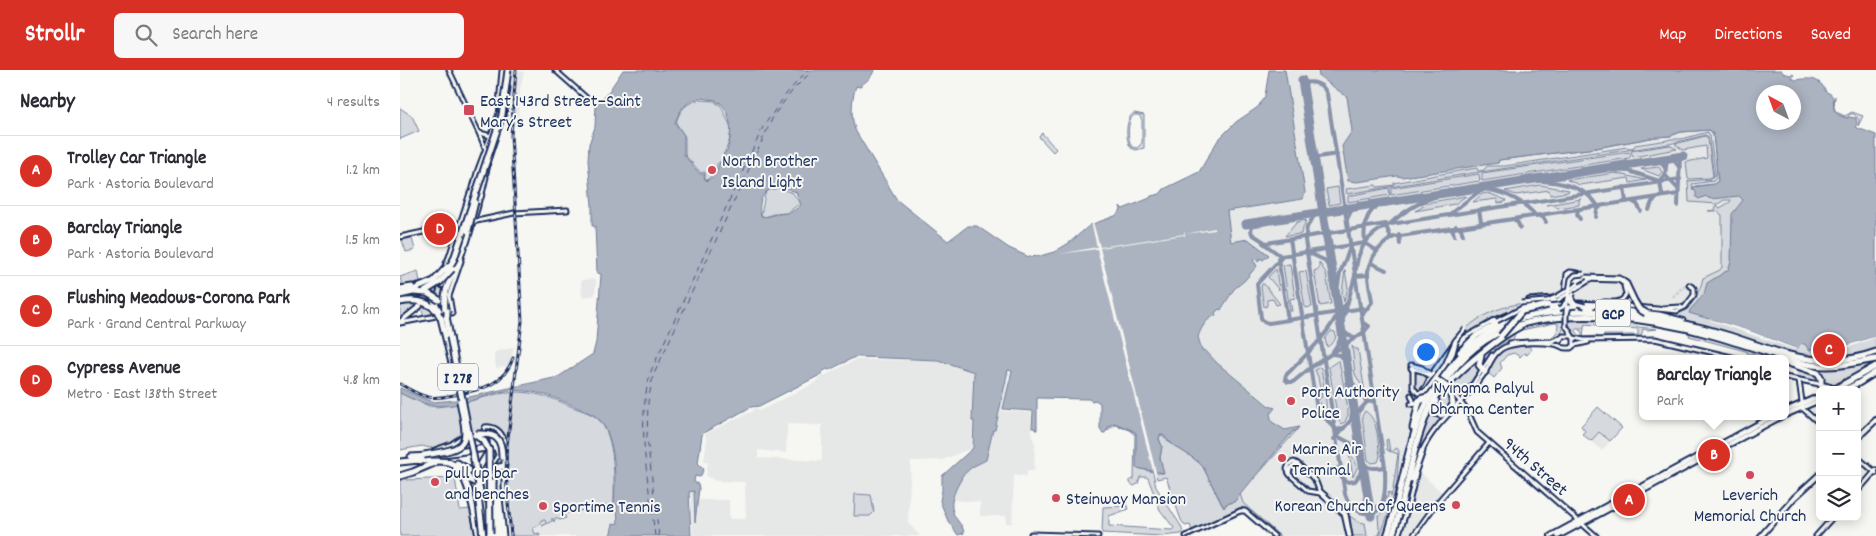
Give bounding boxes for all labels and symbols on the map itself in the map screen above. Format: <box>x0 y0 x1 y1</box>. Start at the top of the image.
north arrow <box>1756 85 1801 130</box>
place label: East 143rd Street–Saint Mary’s Street <box>480 90 641 136</box>
marker: East 143rd Street–Saint Mary’s Street <box>462 103 476 117</box>
place label: North Brother Island Light <box>722 150 818 196</box>
marker: North Brother Island Light <box>706 164 718 176</box>
pin: D <box>424 210 456 248</box>
road number: GCP <box>1596 300 1630 326</box>
pin: C <box>1813 331 1845 369</box>
your location <box>1413 339 1439 365</box>
road number: I 278 <box>438 364 478 390</box>
place label: Nyingma Palyul Dharma Center <box>1430 377 1535 423</box>
place label: Port Authority Police <box>1301 381 1400 427</box>
marker: Nyingma Palyul Dharma Center <box>1538 391 1550 403</box>
marker: Port Authority Police <box>1285 395 1297 407</box>
street label: 94th Street <box>1497 433 1572 503</box>
pin: B <box>1698 436 1730 474</box>
place label: Marine Air Terminal <box>1292 438 1361 484</box>
marker: Marine Air Terminal <box>1276 452 1288 464</box>
place label: pull up bar and benches <box>445 462 529 508</box>
marker: Leverich Memorial Church <box>1744 469 1756 481</box>
marker: pull up bar and benches <box>429 476 441 488</box>
pin: A <box>1613 481 1645 519</box>
place label: Leverich Memorial Church <box>1694 484 1806 530</box>
place label: Steinway Mansion <box>1066 488 1186 513</box>
marker: Steinway Mansion <box>1050 492 1062 504</box>
place label: Korean Church of Queens <box>1275 495 1446 520</box>
place label: Sportime Tennis <box>553 496 661 521</box>
marker: Korean Church of Queens <box>1450 499 1462 511</box>
marker: Sportime Tennis <box>537 500 549 512</box>

